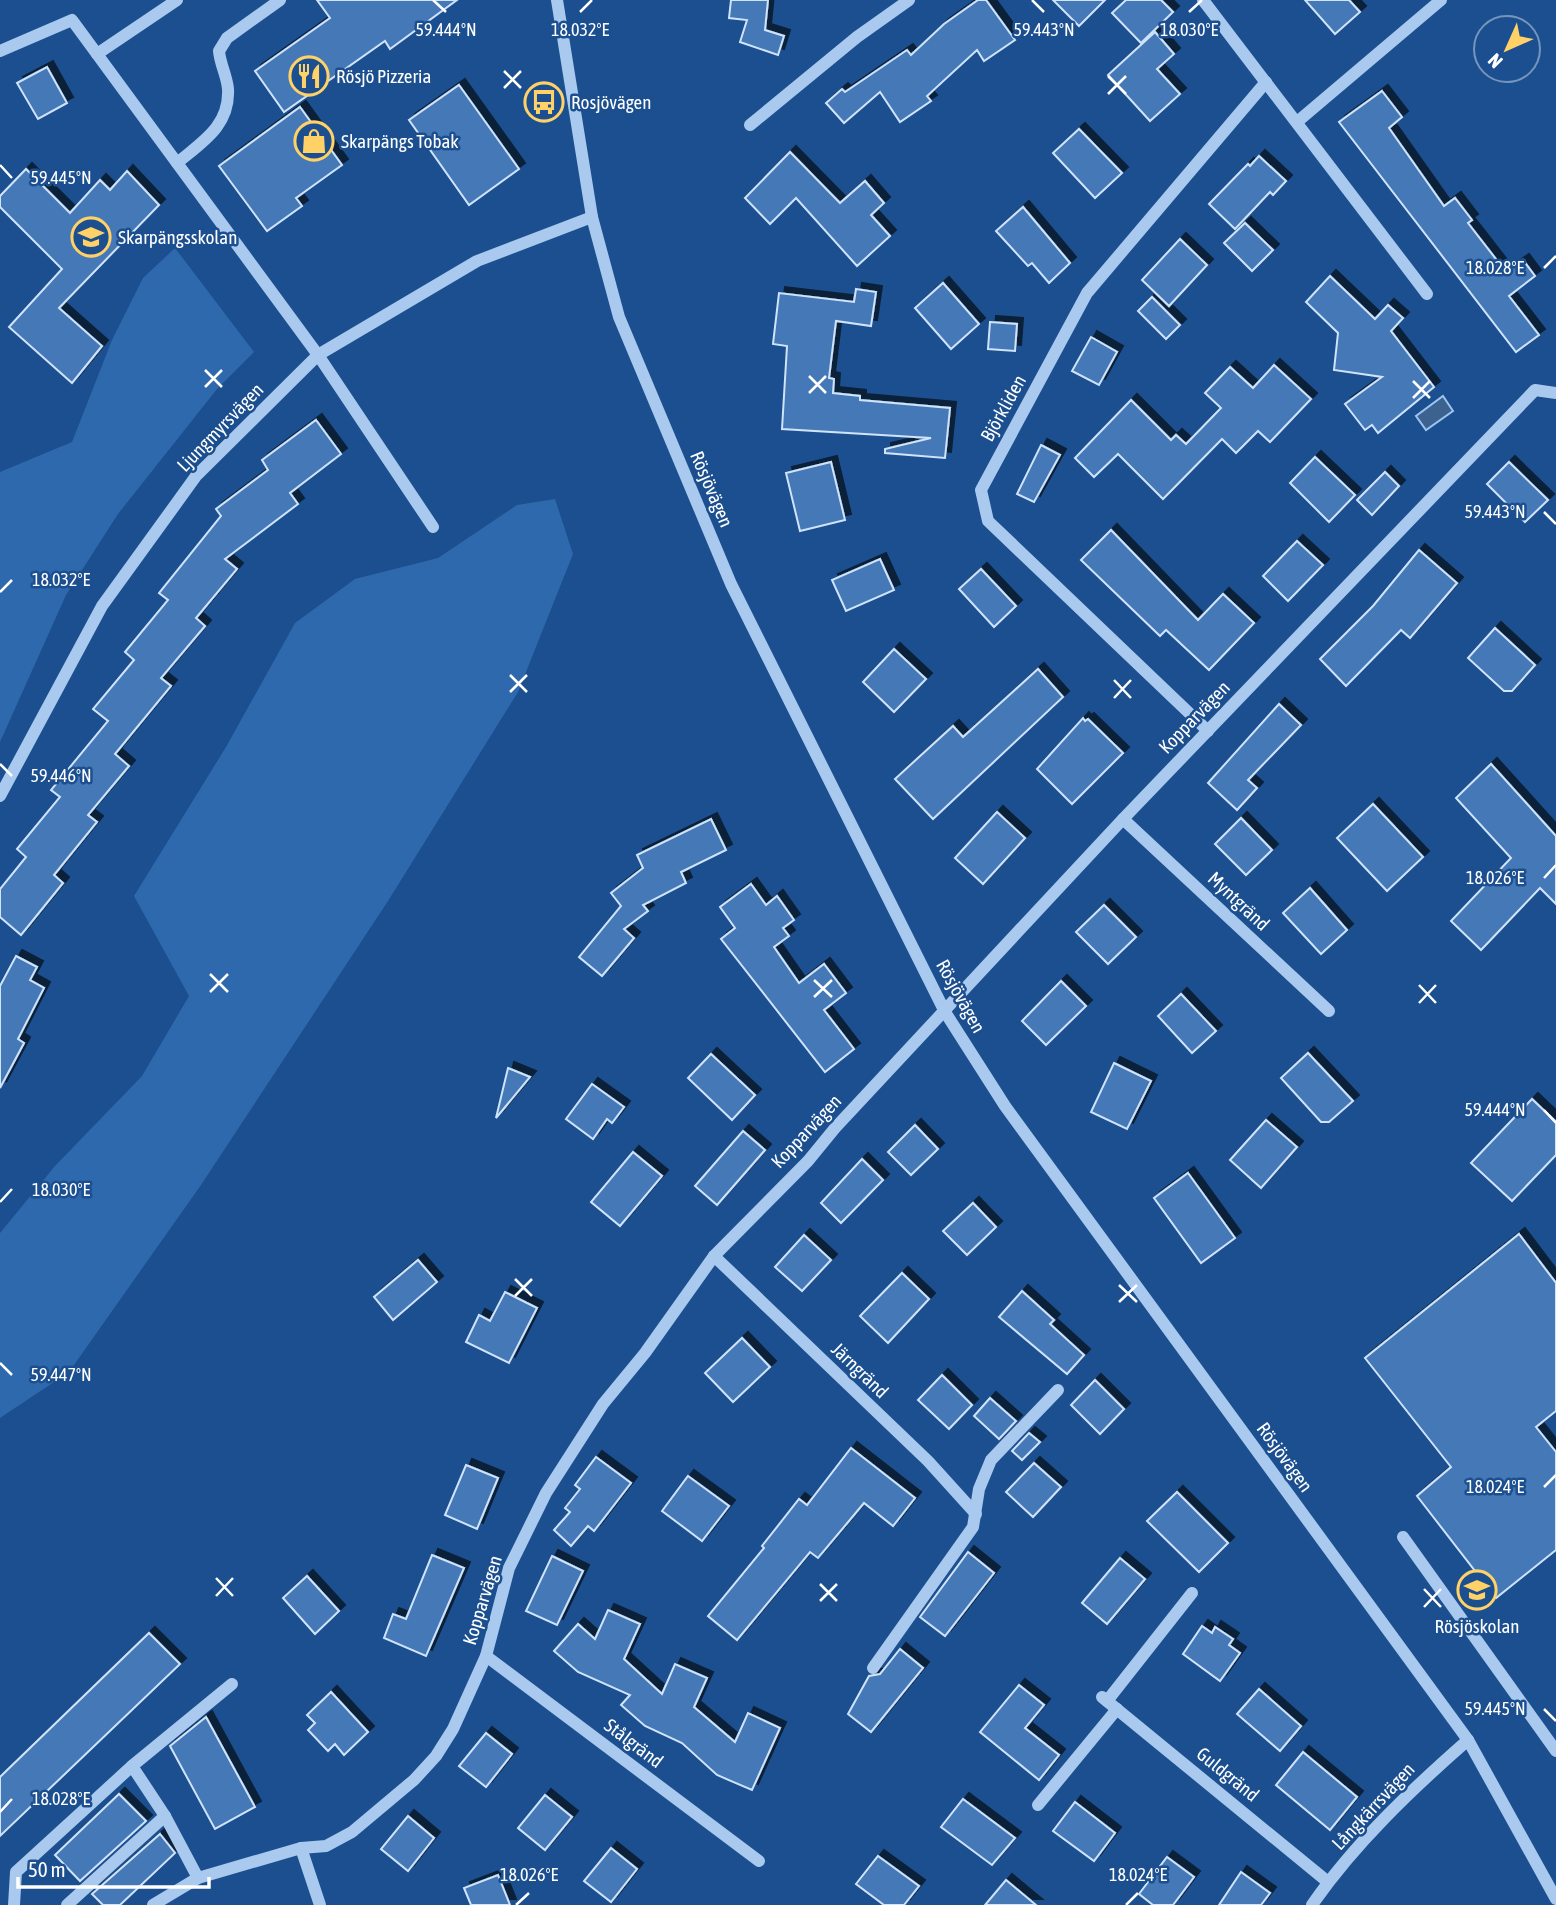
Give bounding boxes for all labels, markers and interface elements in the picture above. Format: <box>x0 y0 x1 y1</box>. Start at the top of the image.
north arrow <box>1472 14 1542 84</box>
text: 59.444°N <box>415 19 477 40</box>
text: 18.032°E <box>551 19 609 40</box>
text: 59.443°N <box>1013 19 1075 40</box>
text: 18.030°E <box>1160 19 1218 40</box>
text: N <box>1483 49 1507 73</box>
restaurant icon: Rösjö Pizzeria <box>288 55 330 97</box>
place label: Rösjö Pizzeria <box>336 65 431 87</box>
bus stop icon: Rosjövägen <box>523 81 565 123</box>
place label: Rosjövägen <box>571 91 651 113</box>
shop icon: Skarpängs Tobak <box>293 120 335 162</box>
place label: Skarpängs Tobak <box>341 130 459 152</box>
text: 59.445°N <box>30 167 92 188</box>
school or university icon: Skarpängsskolan <box>70 216 112 258</box>
place label: Skarpängsskolan <box>118 226 237 248</box>
text: 18.028°E <box>1466 257 1524 278</box>
street label: Björkliden <box>976 371 1030 445</box>
street label: Ljungmyrsvägen <box>172 378 268 476</box>
street label: Rösjövägen <box>686 448 738 530</box>
text: 59.443°N <box>1464 501 1526 522</box>
text: 18.032°E <box>32 569 90 590</box>
street label: Kopparvägen <box>1154 676 1234 758</box>
text: 59.446°N <box>30 765 92 786</box>
street label: Myntgränd <box>1204 867 1274 935</box>
text: 18.026°E <box>1466 867 1524 888</box>
street label: Rösjövägen <box>932 956 990 1036</box>
street label: Kopparvägen <box>766 1090 846 1172</box>
text: 59.444°N <box>1464 1099 1526 1120</box>
text: 18.030°E <box>32 1179 90 1200</box>
street label: Järngränd <box>827 1338 893 1402</box>
text: 59.447°N <box>30 1364 92 1385</box>
street label: Rösjövägen <box>1252 1418 1318 1496</box>
text: 18.024°E <box>1466 1476 1524 1497</box>
street label: Kopparvägen <box>458 1553 506 1647</box>
school or university icon: Rösjöskolan <box>1456 1569 1498 1611</box>
place label: Rösjöskolan <box>1434 1615 1520 1637</box>
text: 59.445°N <box>1464 1698 1526 1719</box>
street label: Stålgränd <box>600 1714 668 1772</box>
street label: Guldgränd <box>1192 1742 1264 1806</box>
street label: Långkärrsvägen <box>1327 1758 1419 1854</box>
text: 18.028°E <box>32 1788 90 1809</box>
scale bar <box>18 1846 208 1890</box>
text: 50 m <box>28 1857 66 1881</box>
text: 18.026°E <box>500 1864 558 1885</box>
text: 18.024°E <box>1109 1864 1167 1885</box>

